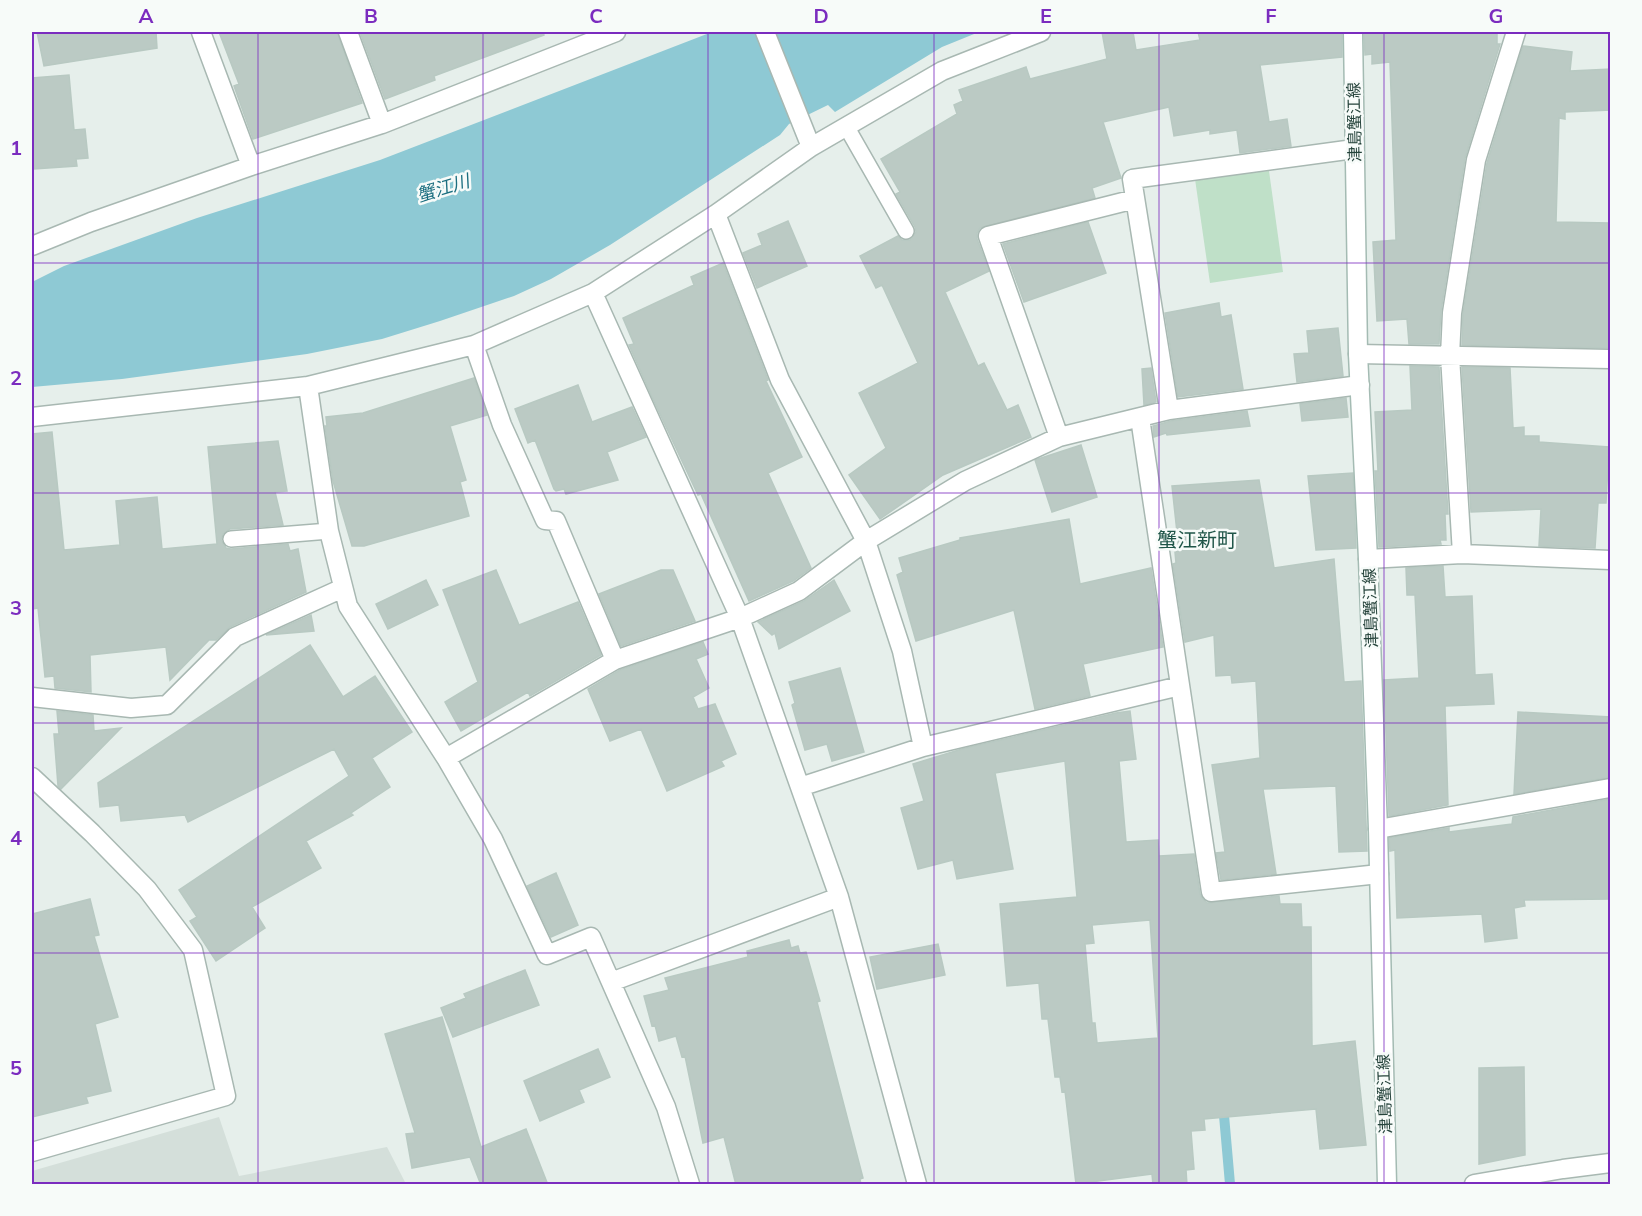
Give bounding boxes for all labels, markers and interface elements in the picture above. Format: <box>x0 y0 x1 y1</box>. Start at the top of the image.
text: A <box>139 3 154 28</box>
text: B <box>364 3 378 28</box>
text: C <box>589 3 603 28</box>
text: D <box>813 3 829 28</box>
text: E <box>1040 3 1052 28</box>
text: F <box>1265 3 1277 28</box>
text: G <box>1489 3 1503 28</box>
street label: 津島蟹江線 <box>1343 82 1365 162</box>
text: 1 <box>10 135 22 160</box>
water label: 蟹江川 <box>414 169 474 207</box>
text: 2 <box>10 365 22 390</box>
district label: 蟹江新町 <box>1157 527 1237 552</box>
street label: 津島蟹江線 <box>1359 568 1381 648</box>
text: 3 <box>10 595 22 620</box>
text: 4 <box>10 825 22 850</box>
street label: 津島蟹江線 <box>1373 1054 1395 1134</box>
text: 5 <box>10 1055 22 1080</box>

